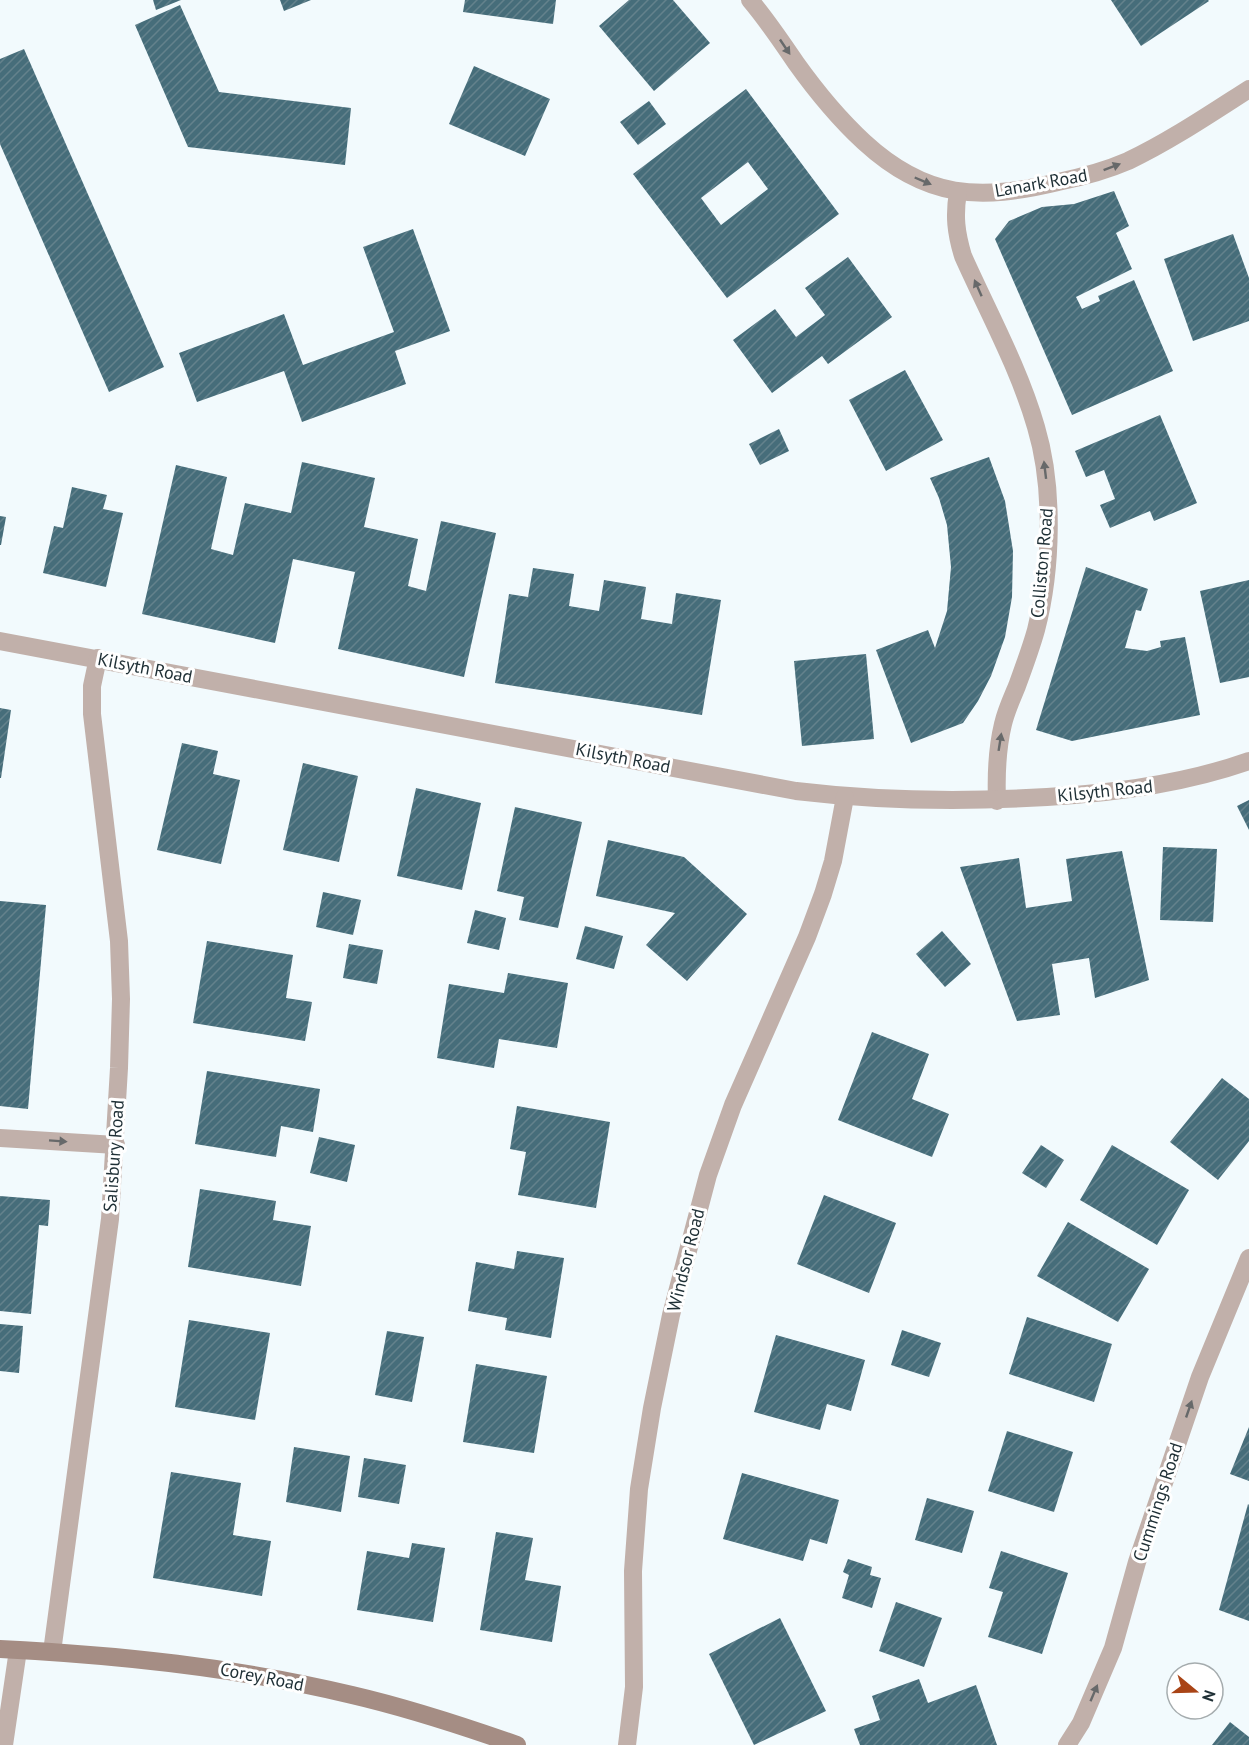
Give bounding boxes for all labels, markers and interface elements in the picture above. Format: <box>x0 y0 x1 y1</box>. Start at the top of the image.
one-way arrow <box>779 39 790 55</box>
one-way arrow <box>1104 161 1122 171</box>
street label: Lanark Road <box>993 163 1089 202</box>
one-way arrow <box>914 176 932 186</box>
one-way arrow <box>973 280 982 297</box>
one-way arrow <box>1040 461 1050 480</box>
street label: Colliston Road <box>1025 507 1058 619</box>
street label: Kilsyth Road <box>96 647 194 688</box>
one-way arrow <box>995 733 1004 752</box>
street label: Kilsyth Road <box>574 737 672 778</box>
street label: Kilsyth Road <box>1056 774 1154 807</box>
street label: Salisbury Road <box>98 1099 129 1213</box>
one-way arrow <box>48 1137 67 1146</box>
street label: Windsor Road <box>662 1206 709 1314</box>
one-way arrow <box>1184 1400 1194 1418</box>
street label: Cummings Road <box>1127 1439 1188 1564</box>
street label: Corey Road <box>218 1657 306 1696</box>
north arrow <box>1165 1661 1225 1721</box>
one-way arrow <box>1089 1684 1099 1702</box>
text: N <box>1198 1688 1220 1704</box>

